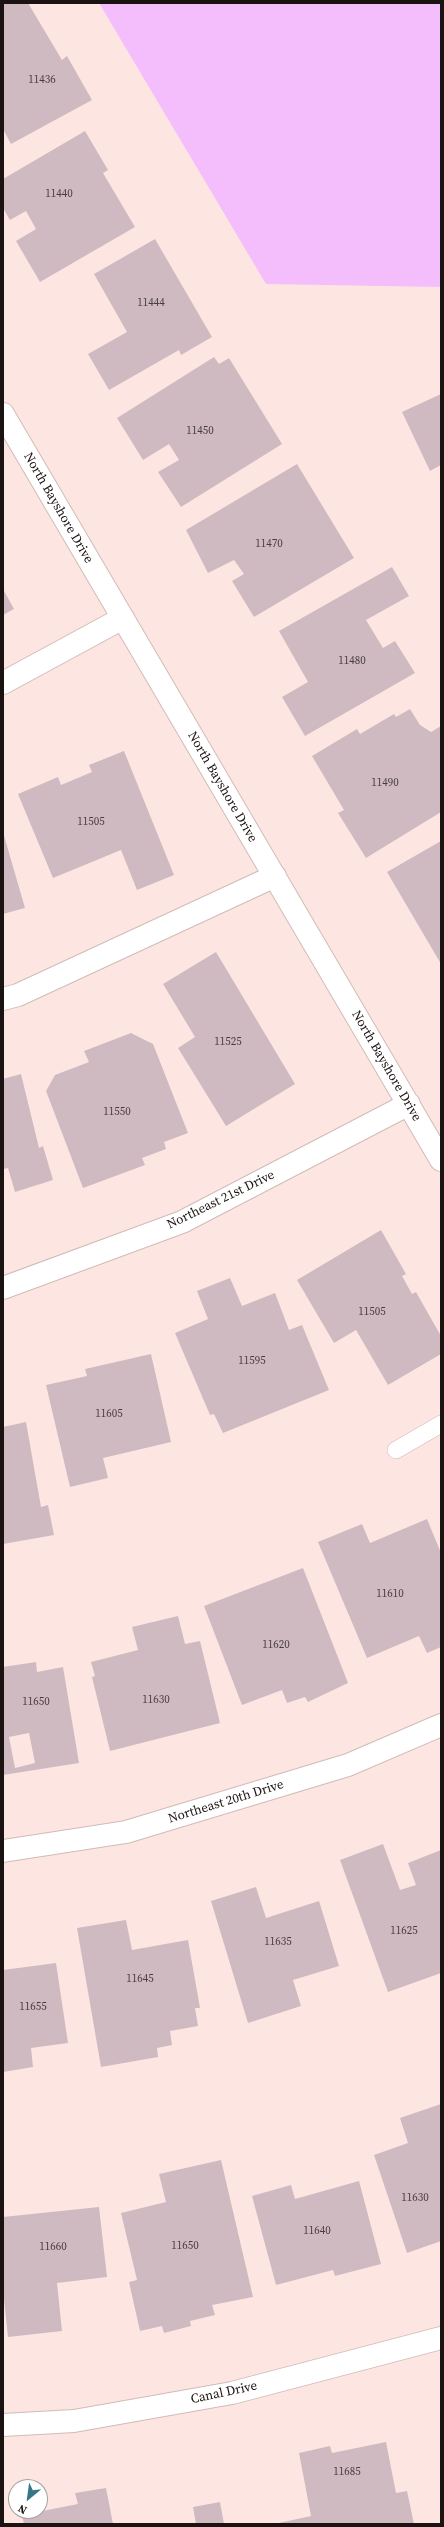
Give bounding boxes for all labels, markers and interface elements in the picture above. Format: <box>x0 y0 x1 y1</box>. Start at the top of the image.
house number: 11436 <box>28 73 56 87</box>
house number: 11440 <box>45 187 73 201</box>
house number: 11444 <box>137 296 165 310</box>
house number: 11450 <box>186 424 214 438</box>
street label: North Bayshore Drive <box>20 450 96 566</box>
house number: 11470 <box>255 537 283 551</box>
house number: 11480 <box>338 654 366 668</box>
street label: North Bayshore Drive <box>184 729 260 845</box>
house number: 11490 <box>371 776 399 790</box>
house number: 11505 <box>77 815 105 829</box>
street label: North Bayshore Drive <box>348 1008 424 1124</box>
house number: 11525 <box>214 1035 242 1049</box>
house number: 11550 <box>103 1105 131 1119</box>
street label: Northeast 21st Drive <box>165 1167 277 1233</box>
house number: 11505 <box>358 1305 386 1319</box>
house number: 11595 <box>238 1354 266 1368</box>
house number: 11605 <box>95 1407 123 1421</box>
house number: 11610 <box>376 1587 404 1601</box>
house number: 11620 <box>262 1638 290 1652</box>
house number: 11630 <box>142 1693 170 1707</box>
house number: 11650 <box>22 1695 50 1709</box>
street label: Northeast 20th Drive <box>166 1777 286 1827</box>
house number: 11625 <box>390 1924 418 1938</box>
house number: 11635 <box>264 1935 292 1949</box>
house number: 11645 <box>126 1972 154 1986</box>
house number: 11655 <box>19 2000 47 2014</box>
house number: 11630 <box>401 2191 429 2205</box>
house number: 11640 <box>303 2224 331 2238</box>
house number: 11650 <box>171 2239 199 2253</box>
house number: 11660 <box>39 2240 67 2254</box>
street label: Canal Drive <box>189 2378 259 2408</box>
house number: 11685 <box>333 2465 361 2479</box>
north arrow <box>8 2479 48 2519</box>
text: N <box>15 2501 30 2518</box>

